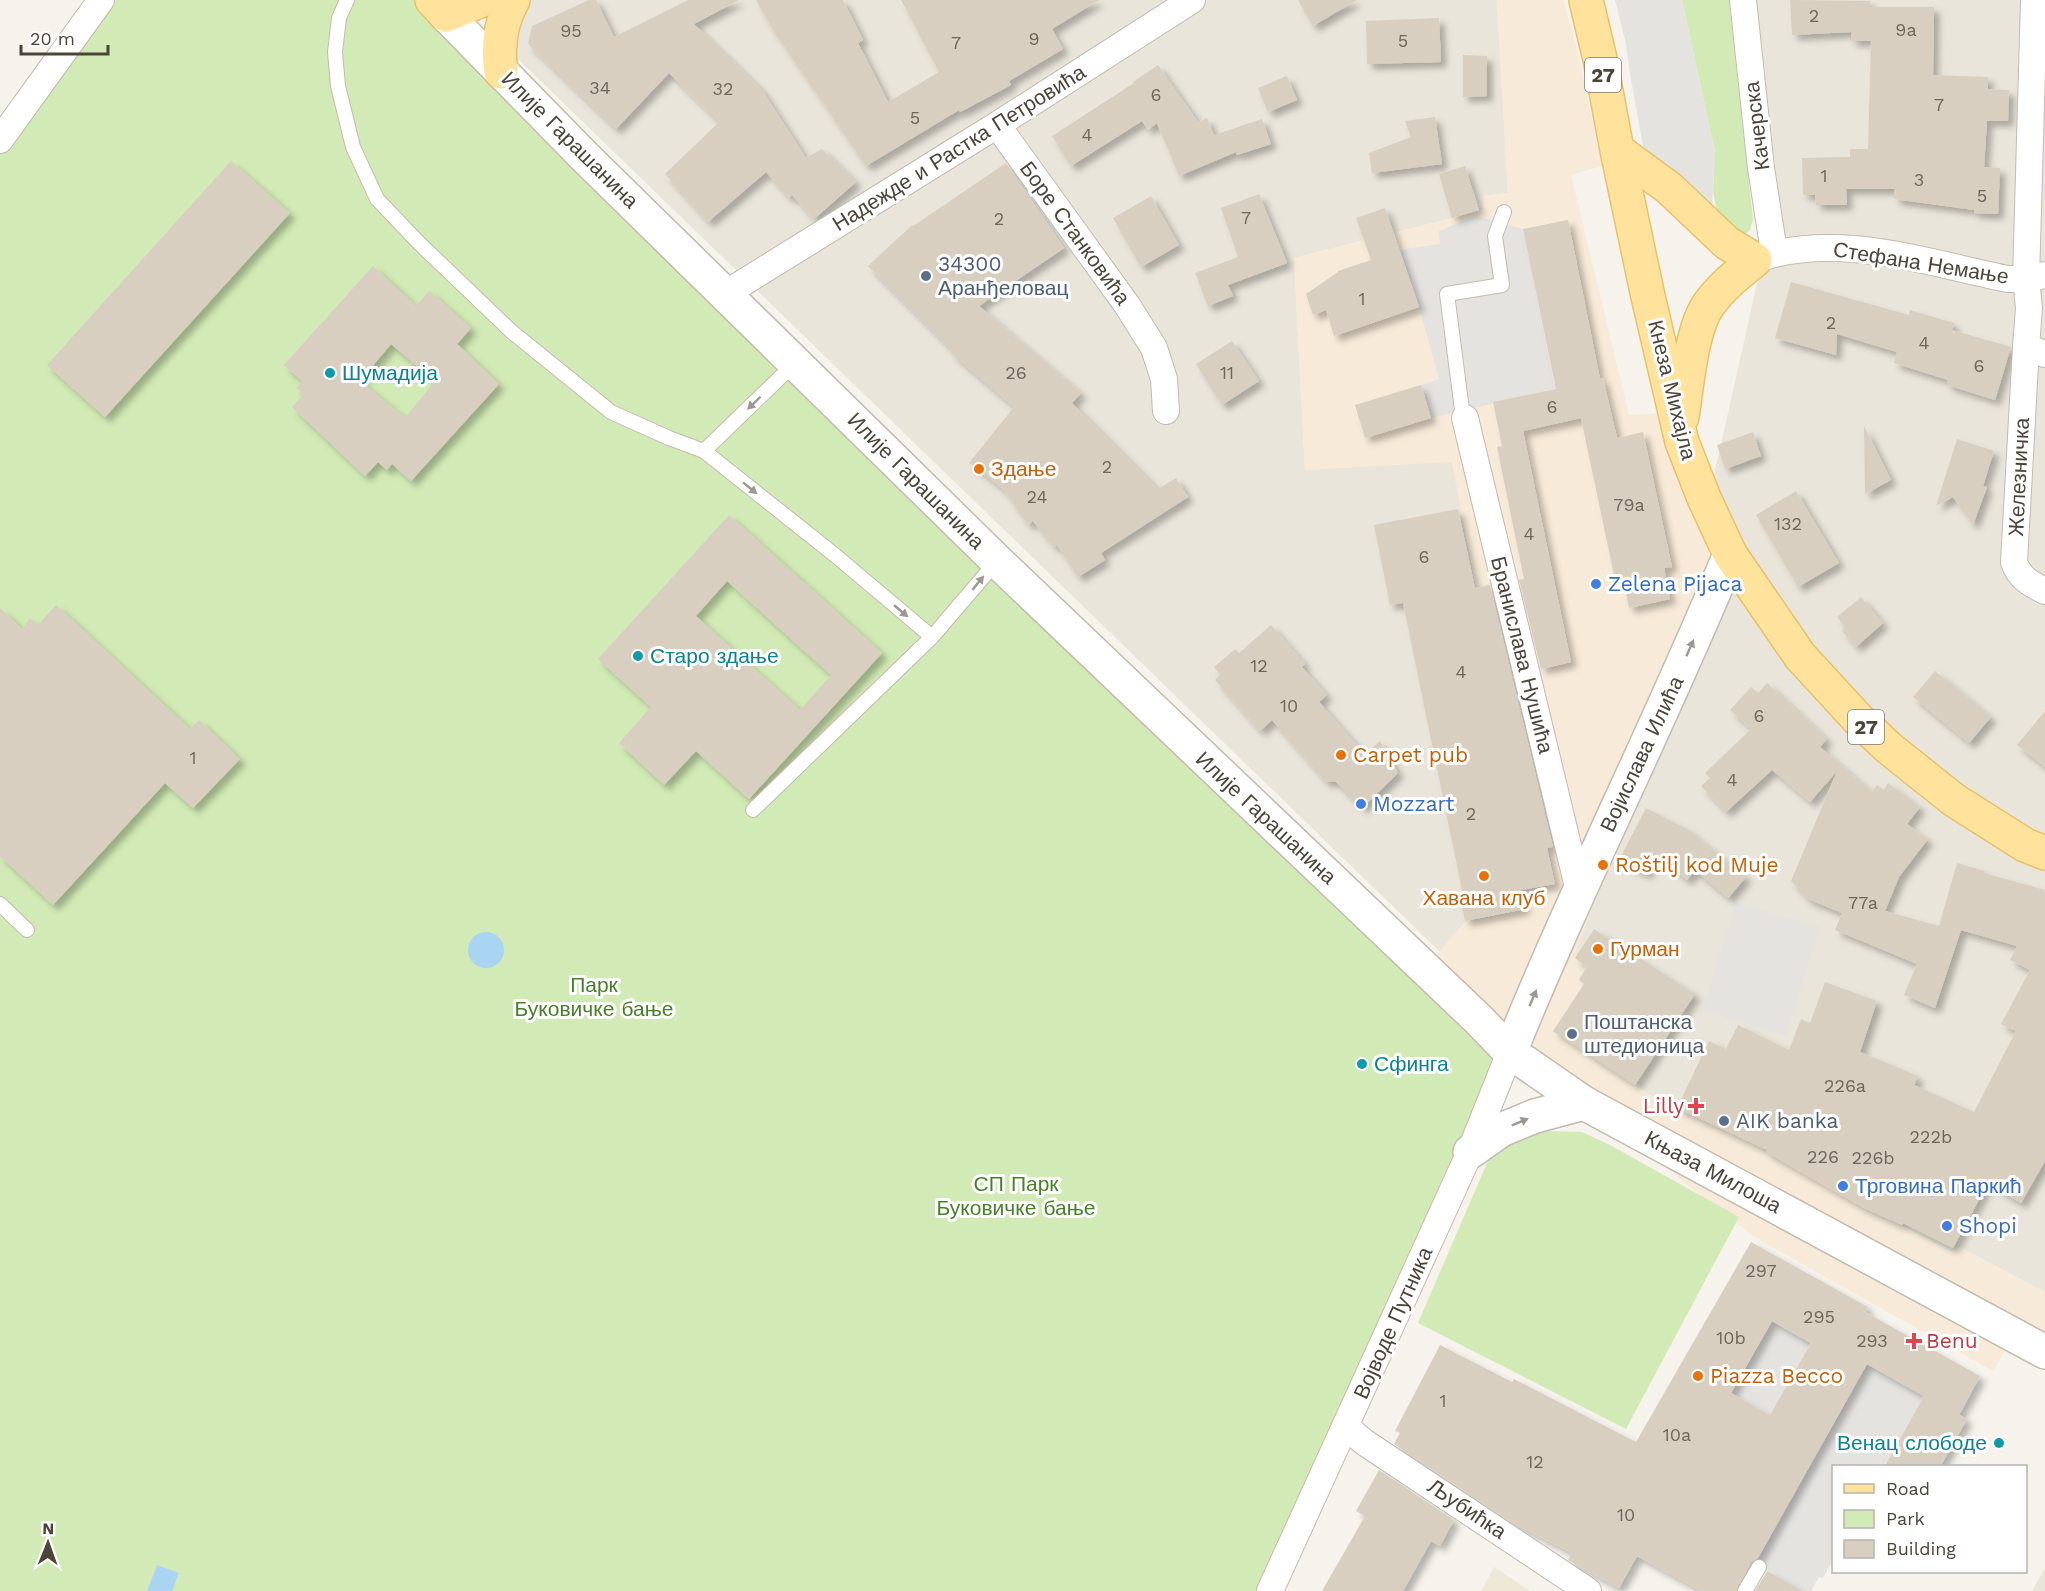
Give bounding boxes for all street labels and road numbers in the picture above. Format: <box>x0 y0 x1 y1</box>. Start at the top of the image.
road number: 27 <box>1585 58 1621 92</box>
street label: Надежде и Растка Петровића <box>828 59 1090 236</box>
street label: Илије Гарашанина <box>497 66 644 213</box>
street label: Качерска <box>1739 80 1774 172</box>
street label: Боре Станковића <box>1015 156 1136 310</box>
street label: Стефана Немање <box>1832 236 2011 289</box>
street label: Кнеза Михајла <box>1643 317 1702 463</box>
street label: Илије Гарашанина <box>843 407 990 554</box>
street label: Железничка <box>2003 417 2034 537</box>
street label: Бранислава Нушића <box>1486 554 1559 756</box>
street label: Војислава Илића <box>1595 672 1689 836</box>
road number: 27 <box>1848 710 1884 744</box>
street label: Илије Гарашанина <box>1191 746 1342 889</box>
street label: Књаза Милоша <box>1641 1125 1786 1218</box>
street label: Војводе Путника <box>1348 1243 1437 1403</box>
street label: Љубићка <box>1423 1473 1512 1544</box>

